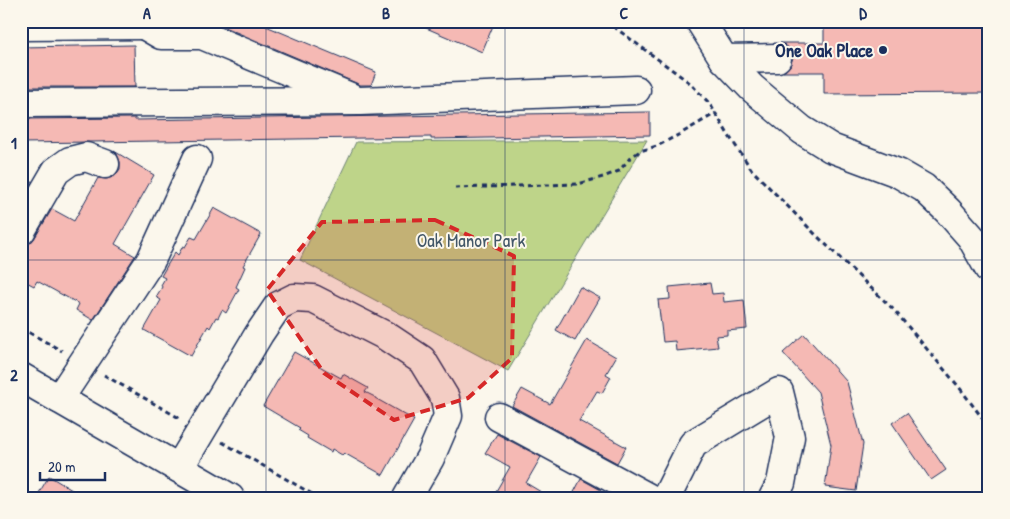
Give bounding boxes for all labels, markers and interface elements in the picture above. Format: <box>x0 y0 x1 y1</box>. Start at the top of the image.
text: A <box>143 2 151 24</box>
text: B <box>382 2 390 24</box>
text: C <box>620 2 629 24</box>
text: D <box>859 2 867 24</box>
place label: One Oak Place <box>775 37 873 63</box>
marker: One Oak Place <box>877 44 889 56</box>
text: 1 <box>11 132 17 154</box>
park label: Oak Manor Park <box>417 227 525 253</box>
text: 2 <box>10 364 18 386</box>
scale bar <box>40 449 105 481</box>
text: 20 m <box>48 456 75 477</box>

